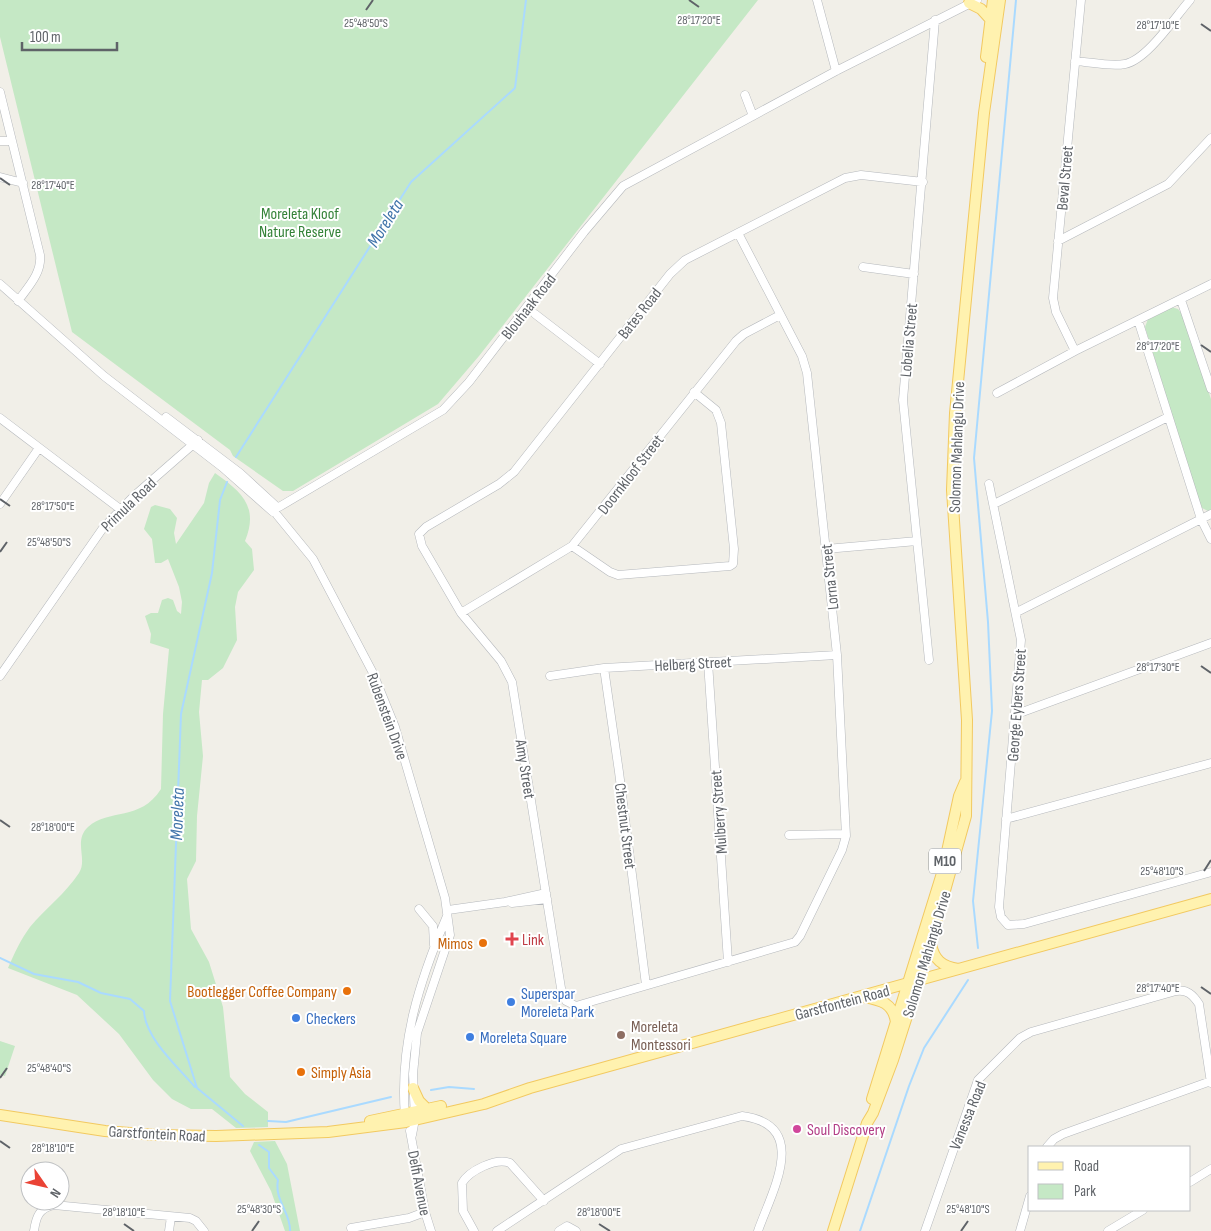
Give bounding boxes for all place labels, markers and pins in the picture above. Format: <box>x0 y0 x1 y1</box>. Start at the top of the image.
place label: Link <box>522 931 544 950</box>
marker: Link <box>506 933 518 945</box>
place label: Mimos <box>438 935 473 954</box>
marker: Mimos <box>477 937 489 949</box>
place label: Bootlegger Coffee Company <box>187 983 337 1002</box>
marker: Bootlegger Coffee Company <box>341 985 353 997</box>
place label: Superspar Moreleta Park <box>521 985 594 1022</box>
marker: Superspar Moreleta Park <box>505 996 517 1008</box>
place label: Checkers <box>306 1010 356 1029</box>
marker: Checkers <box>290 1012 302 1024</box>
place label: Moreleta Montessori <box>631 1018 691 1055</box>
place label: Moreleta Square <box>480 1029 567 1048</box>
marker: Moreleta Montessori <box>615 1029 627 1041</box>
marker: Moreleta Square <box>464 1031 476 1043</box>
place label: Simply Asia <box>311 1064 371 1083</box>
marker: Simply Asia <box>295 1066 307 1078</box>
place label: Soul Discovery <box>807 1121 886 1140</box>
marker: Soul Discovery <box>791 1123 803 1135</box>

